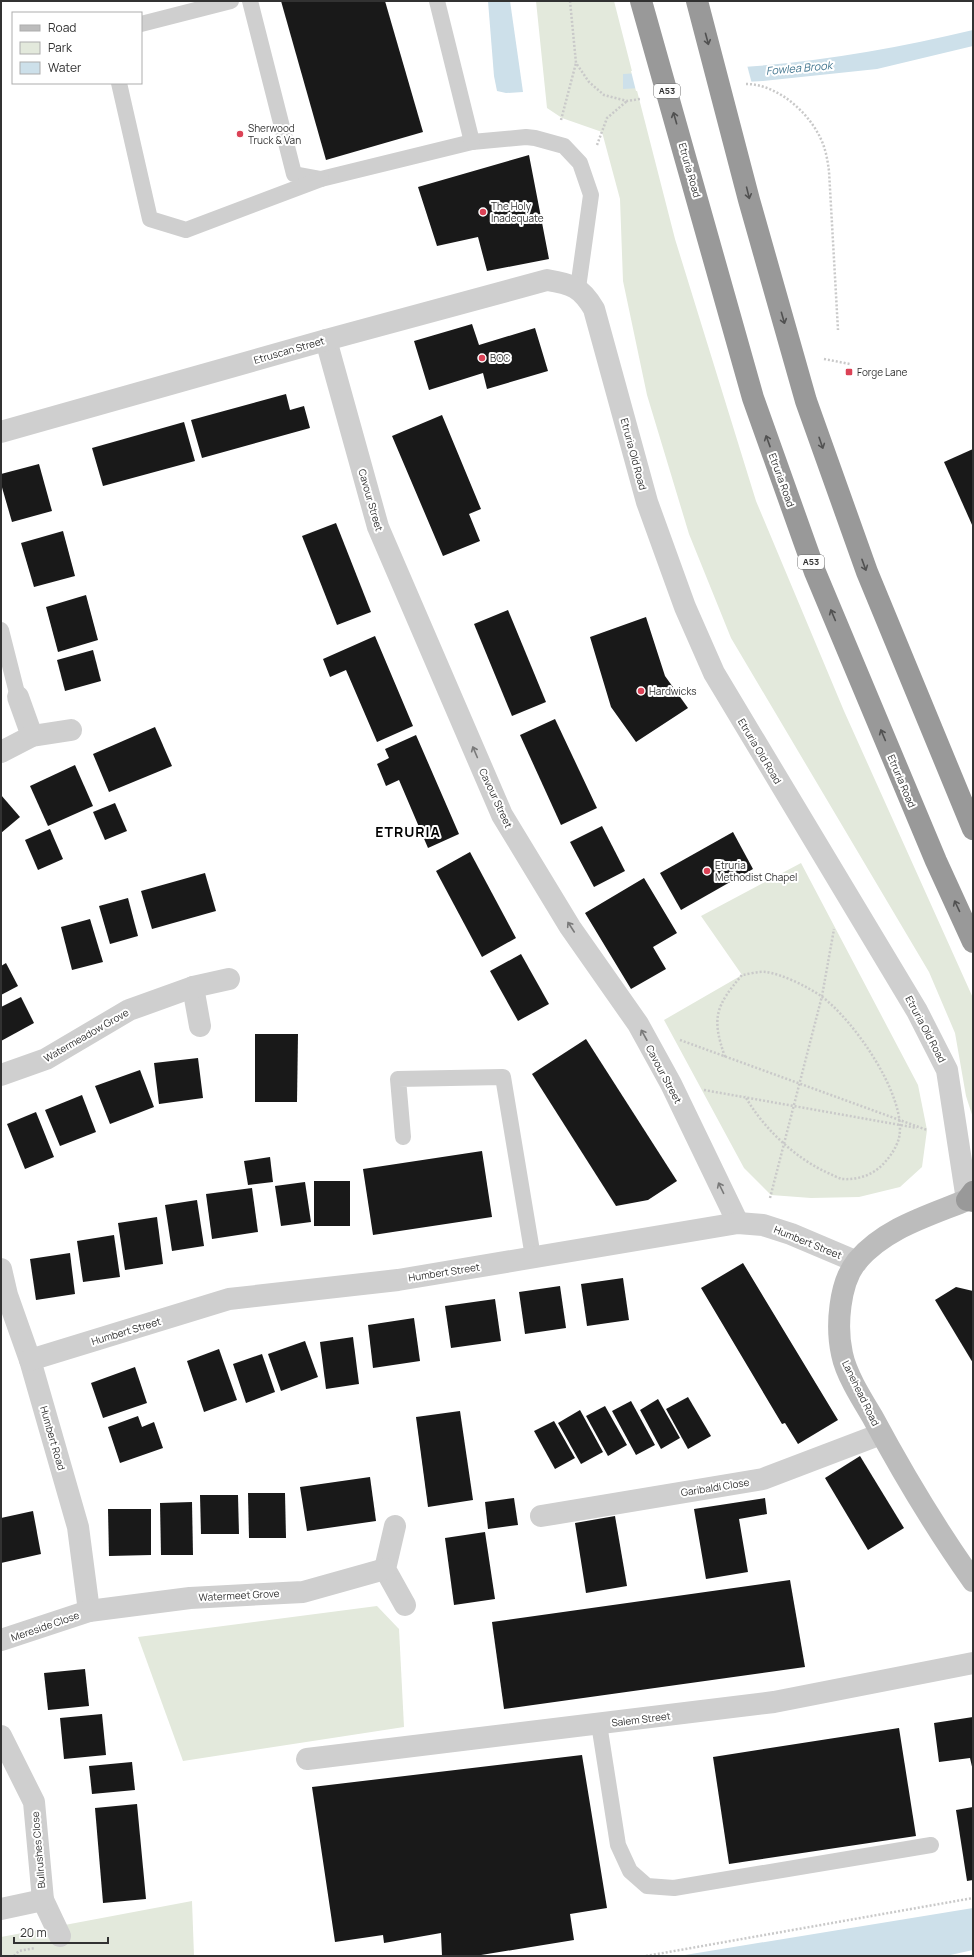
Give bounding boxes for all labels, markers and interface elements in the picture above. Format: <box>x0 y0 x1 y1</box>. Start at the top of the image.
legend <box>12 12 142 84</box>
text: Road <box>48 19 76 36</box>
one-way arrow <box>704 32 711 45</box>
text: Park <box>48 39 73 56</box>
water label: Fowlea Brook <box>765 57 834 78</box>
text: Water <box>48 59 82 76</box>
road number: A53 <box>654 84 680 98</box>
one-way arrow <box>671 112 678 125</box>
place label: Sherwood Truck & Van <box>248 121 301 147</box>
marker: Sherwood Truck & Van <box>235 129 245 139</box>
street label: Etruria Road <box>675 141 705 199</box>
one-way arrow <box>745 186 752 199</box>
place label: The Holy Inadequate <box>491 199 544 225</box>
marker: The Holy Inadequate <box>478 207 488 217</box>
one-way arrow <box>780 312 787 325</box>
street label: Etruscan Street <box>252 333 326 367</box>
place label: BOC <box>490 351 511 365</box>
marker: BOC <box>477 353 487 363</box>
place label: Forge Lane <box>857 365 908 379</box>
marker: Forge Lane <box>844 367 854 377</box>
street label: Etruria Old Road <box>618 416 650 492</box>
one-way arrow <box>764 435 771 448</box>
one-way arrow <box>818 436 825 449</box>
street label: Etruria Road <box>766 451 798 509</box>
street label: Cavour Street <box>355 467 387 533</box>
road number: A53 <box>798 555 824 569</box>
one-way arrow <box>861 559 869 571</box>
one-way arrow <box>829 610 836 622</box>
place label: Hardwicks <box>649 684 697 698</box>
marker: Hardwicks <box>636 686 646 696</box>
street label: Etruria Old Road <box>735 716 785 786</box>
one-way arrow <box>879 730 886 742</box>
one-way arrow <box>471 747 478 759</box>
street label: Etruria Road <box>885 752 919 810</box>
street label: Cavour Street <box>476 766 516 830</box>
district label: ETRURIA <box>375 822 441 841</box>
place label: Etruria Methodist Chapel <box>715 858 797 884</box>
marker: Etruria Methodist Chapel <box>702 866 712 876</box>
one-way arrow <box>953 900 960 912</box>
one-way arrow <box>567 922 575 933</box>
street label: Etruria Old Road <box>902 993 950 1065</box>
street label: Watermeadow Grove <box>41 1005 131 1065</box>
one-way arrow <box>639 1029 647 1041</box>
street label: Cavour Street <box>643 1042 685 1106</box>
one-way arrow <box>717 1183 724 1195</box>
street label: Humbert Street <box>772 1222 844 1262</box>
street label: Humbert Street <box>407 1259 481 1285</box>
street label: Humbert Street <box>90 1314 162 1348</box>
street label: Lanehead Road <box>839 1358 883 1428</box>
street label: Humbert Road <box>37 1404 69 1472</box>
street label: Garibaldi Close <box>680 1475 750 1499</box>
street label: Watermeet Grove <box>198 1586 280 1604</box>
street label: Mereside Close <box>9 1608 81 1644</box>
street label: Salem Street <box>611 1708 671 1730</box>
street label: Bullrushes Close <box>28 1811 48 1889</box>
scale bar <box>14 1919 108 1945</box>
text: 20 m <box>20 1924 47 1941</box>

